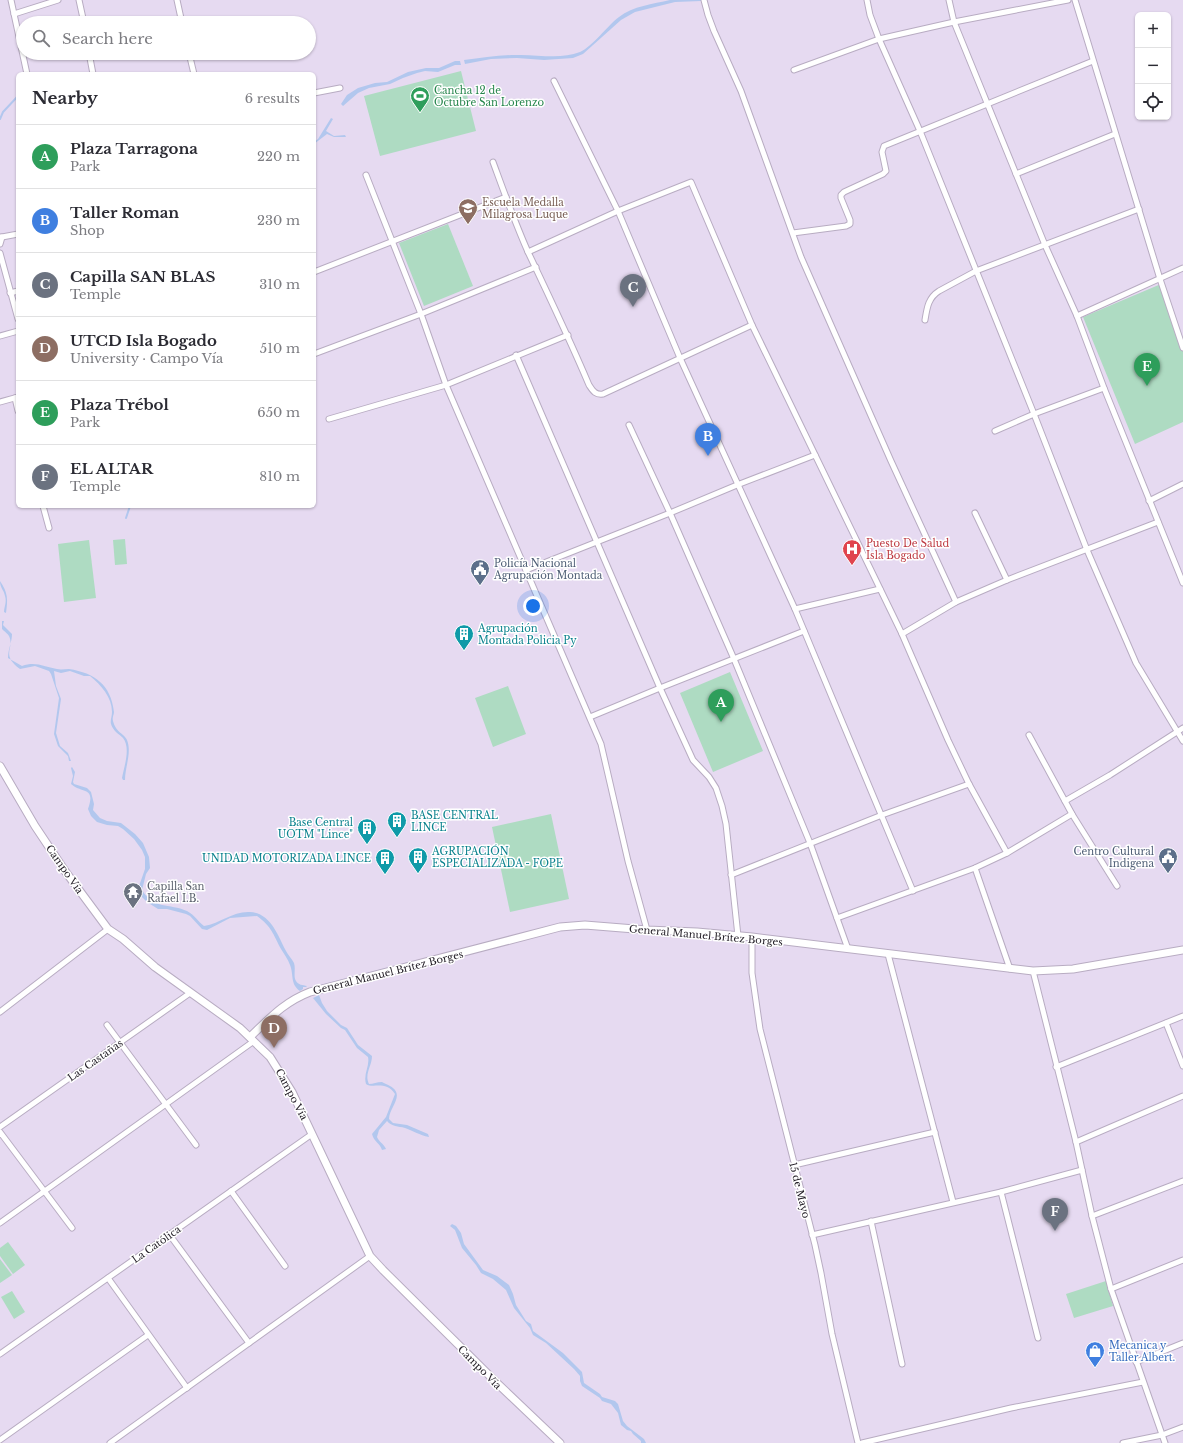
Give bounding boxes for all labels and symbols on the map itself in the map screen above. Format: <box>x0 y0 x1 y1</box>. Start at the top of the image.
place label: Cancha 12 de Octubre San Lorenzo <box>434 84 545 109</box>
sports icon: Cancha 12 de Octubre San Lorenzo <box>409 85 431 113</box>
place label: Escuela Medalla Milagrosa Luque <box>482 196 568 221</box>
school or university icon: Escuela Medalla Milagrosa Luque <box>457 197 479 225</box>
pin: C <box>620 274 646 307</box>
pin: E <box>1134 353 1160 386</box>
pin: B <box>695 423 721 456</box>
place label: Puesto De Salud Isla Bogado <box>866 537 949 562</box>
hospital icon: Puesto De Salud Isla Bogado <box>841 538 863 566</box>
place label: Policía Nacional Agrupación Montada <box>493 557 603 582</box>
public building icon: Policía Nacional Agrupación Montada <box>469 558 491 586</box>
your location <box>523 596 543 616</box>
place label: Agrupación Montada Policia Py <box>477 622 577 647</box>
building icon: Agrupación Montada Policia Py <box>453 623 475 651</box>
pin: A <box>708 689 734 722</box>
place label: BASE CENTRAL LINCE <box>411 809 499 834</box>
building icon: BASE CENTRAL LINCE <box>386 810 408 838</box>
place label: Base Central UOTM "Lince" <box>278 816 353 841</box>
building icon: Base Central UOTM "Lince" <box>356 817 378 845</box>
street label: Campo Vía <box>43 842 86 897</box>
place label: AGRUPACIÓN ESPECIALIZADA - FOPE <box>431 844 563 870</box>
place label: Centro Cultural Indigena <box>1074 845 1154 870</box>
building icon: AGRUPACIÓN ESPECIALIZADA - FOPE <box>407 846 429 874</box>
public building icon: Centro Cultural Indigena <box>1157 846 1179 874</box>
building icon: UNIDAD MOTORIZADA LINCE <box>374 847 396 875</box>
place label: UNIDAD MOTORIZADA LINCE <box>202 852 371 865</box>
place label: Capilla San Rafael I.B. <box>147 880 205 905</box>
temple icon: Capilla San Rafael I.B. <box>122 881 144 909</box>
street label: General Manuel Brítez Borges <box>629 922 784 949</box>
street label: General Manuel Brítez Borges <box>312 947 465 997</box>
pin: D <box>261 1015 287 1048</box>
street label: Las Castañas <box>65 1036 126 1084</box>
street label: Campo Vía <box>273 1066 311 1123</box>
street label: 15 de Mayo <box>786 1161 813 1220</box>
pin: F <box>1042 1198 1068 1231</box>
street label: La Católica <box>129 1222 184 1266</box>
place label: Mecanica y Taller Albert. <box>1109 1339 1175 1364</box>
shop icon: Mecanica y Taller Albert. <box>1084 1340 1106 1368</box>
street label: Campo Vía <box>455 1343 505 1392</box>

